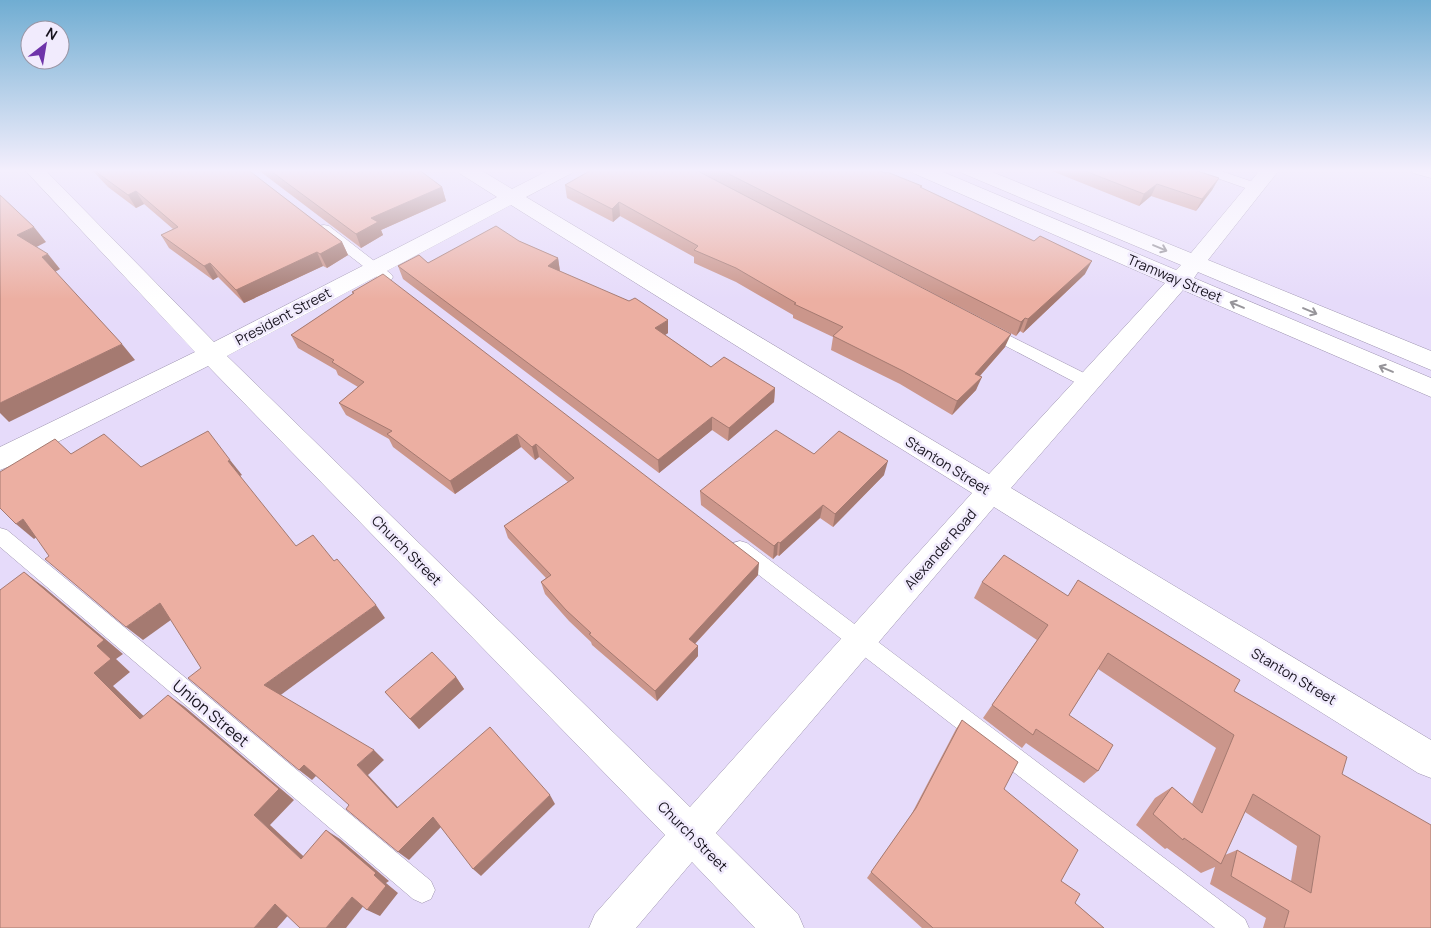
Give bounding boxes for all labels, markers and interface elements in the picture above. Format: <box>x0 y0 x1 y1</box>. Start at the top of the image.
north arrow <box>20 20 70 70</box>
text: N <box>43 23 61 44</box>
one-way arrow <box>1152 244 1167 254</box>
street label: Tramway Street <box>1125 250 1226 307</box>
street label: President Street <box>232 282 335 349</box>
one-way arrow <box>1230 299 1245 309</box>
one-way arrow <box>1302 307 1317 316</box>
one-way arrow <box>1379 364 1394 374</box>
street label: Stanton Street <box>902 431 994 499</box>
street label: Alexander Road <box>900 505 980 593</box>
street label: Church Street <box>368 511 446 589</box>
street label: Stanton Street <box>1248 643 1340 709</box>
street label: Union Street <box>168 674 254 752</box>
street label: Church Street <box>654 797 732 875</box>

